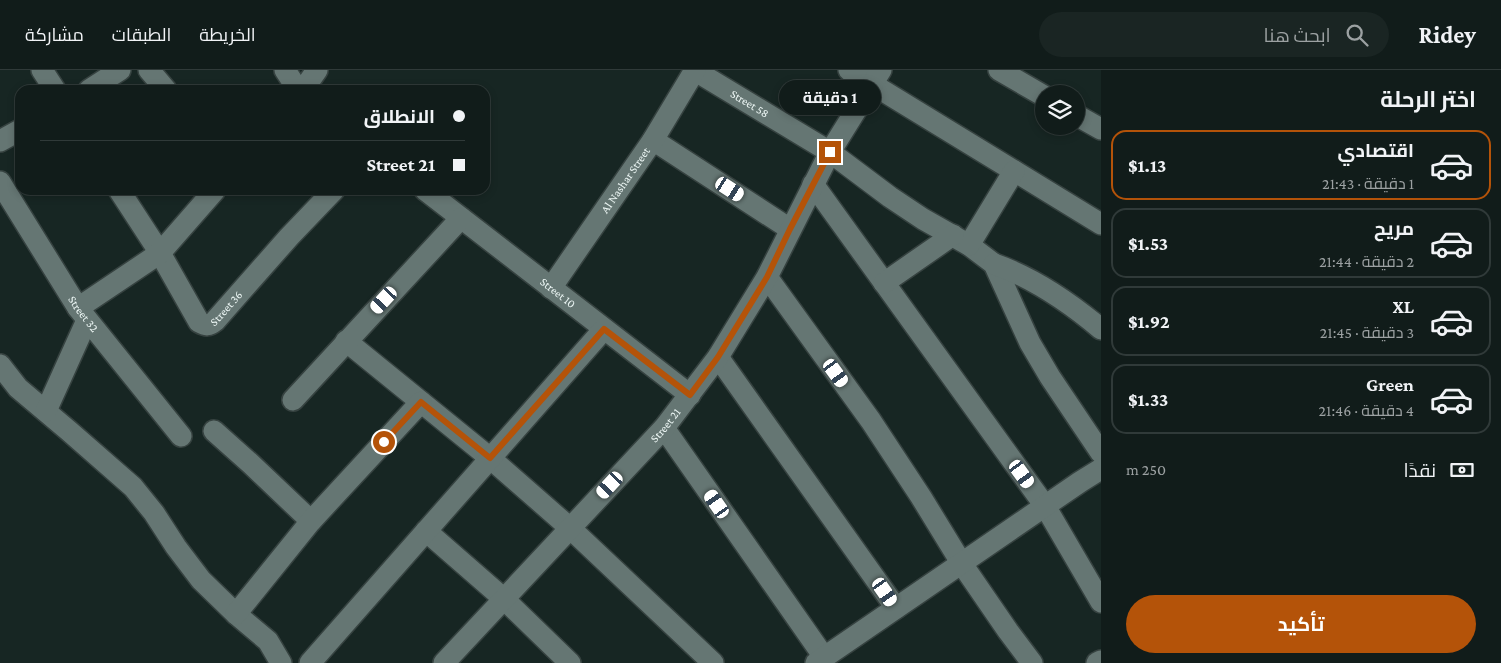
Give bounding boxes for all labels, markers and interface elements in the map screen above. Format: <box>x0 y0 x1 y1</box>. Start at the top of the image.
search box <box>1039 12 1389 57</box>
icon: search <box>1343 21 1371 49</box>
text: Ridey <box>1419 21 1476 48</box>
text: مشاركة <box>25 25 84 45</box>
text: الطبقات <box>112 25 171 45</box>
text: الخريطة <box>199 25 256 45</box>
text: ابحث هنا <box>1264 25 1331 46</box>
callout: 1 دقيقة <box>779 79 881 114</box>
map controls <box>1035 85 1085 135</box>
button: layers <box>1035 85 1085 135</box>
street label: Street 58 <box>728 87 772 121</box>
text: اختر الرحلة <box>1380 87 1476 112</box>
text: 1 دقيقة <box>803 89 857 106</box>
text: الانطلاق <box>364 106 435 127</box>
text: اقتصادي <box>1338 140 1414 161</box>
route end <box>819 141 841 163</box>
icon: car <box>1429 143 1474 188</box>
street label: Al Nashar Street <box>598 144 654 216</box>
text: Street 21 <box>367 154 435 175</box>
text: $1.13 <box>1128 155 1166 176</box>
car <box>713 175 746 203</box>
text: 1 دقيقة · 21:43 <box>1322 175 1414 192</box>
text: مريح <box>1374 218 1414 239</box>
icon: car <box>1429 221 1474 266</box>
text: $1.53 <box>1128 233 1168 254</box>
text: 2 دقيقة · 21:44 <box>1319 253 1414 270</box>
street label: Street 10 <box>537 275 579 311</box>
car <box>368 284 399 316</box>
street label: Street 36 <box>207 288 245 329</box>
street label: Street 32 <box>65 293 102 335</box>
text: XL <box>1393 296 1414 317</box>
icon: car <box>1429 299 1474 344</box>
text: $1.92 <box>1128 311 1170 332</box>
text: 3 دقيقة · 21:45 <box>1320 324 1414 341</box>
car <box>821 356 850 390</box>
text: Green <box>1366 374 1414 395</box>
icon: car <box>1429 377 1474 422</box>
text: $1.33 <box>1128 389 1168 410</box>
text: 4 دقيقة · 21:46 <box>1318 402 1414 419</box>
street label: Street 21 <box>647 405 684 445</box>
route start <box>373 431 395 453</box>
icon: cash <box>1448 456 1476 484</box>
car <box>1007 457 1036 491</box>
text: نقدًا <box>1404 460 1436 481</box>
text: 250 m <box>1126 461 1166 478</box>
car <box>594 469 625 501</box>
car <box>702 487 731 521</box>
car <box>870 575 899 609</box>
button: تأكيد <box>1126 595 1476 653</box>

